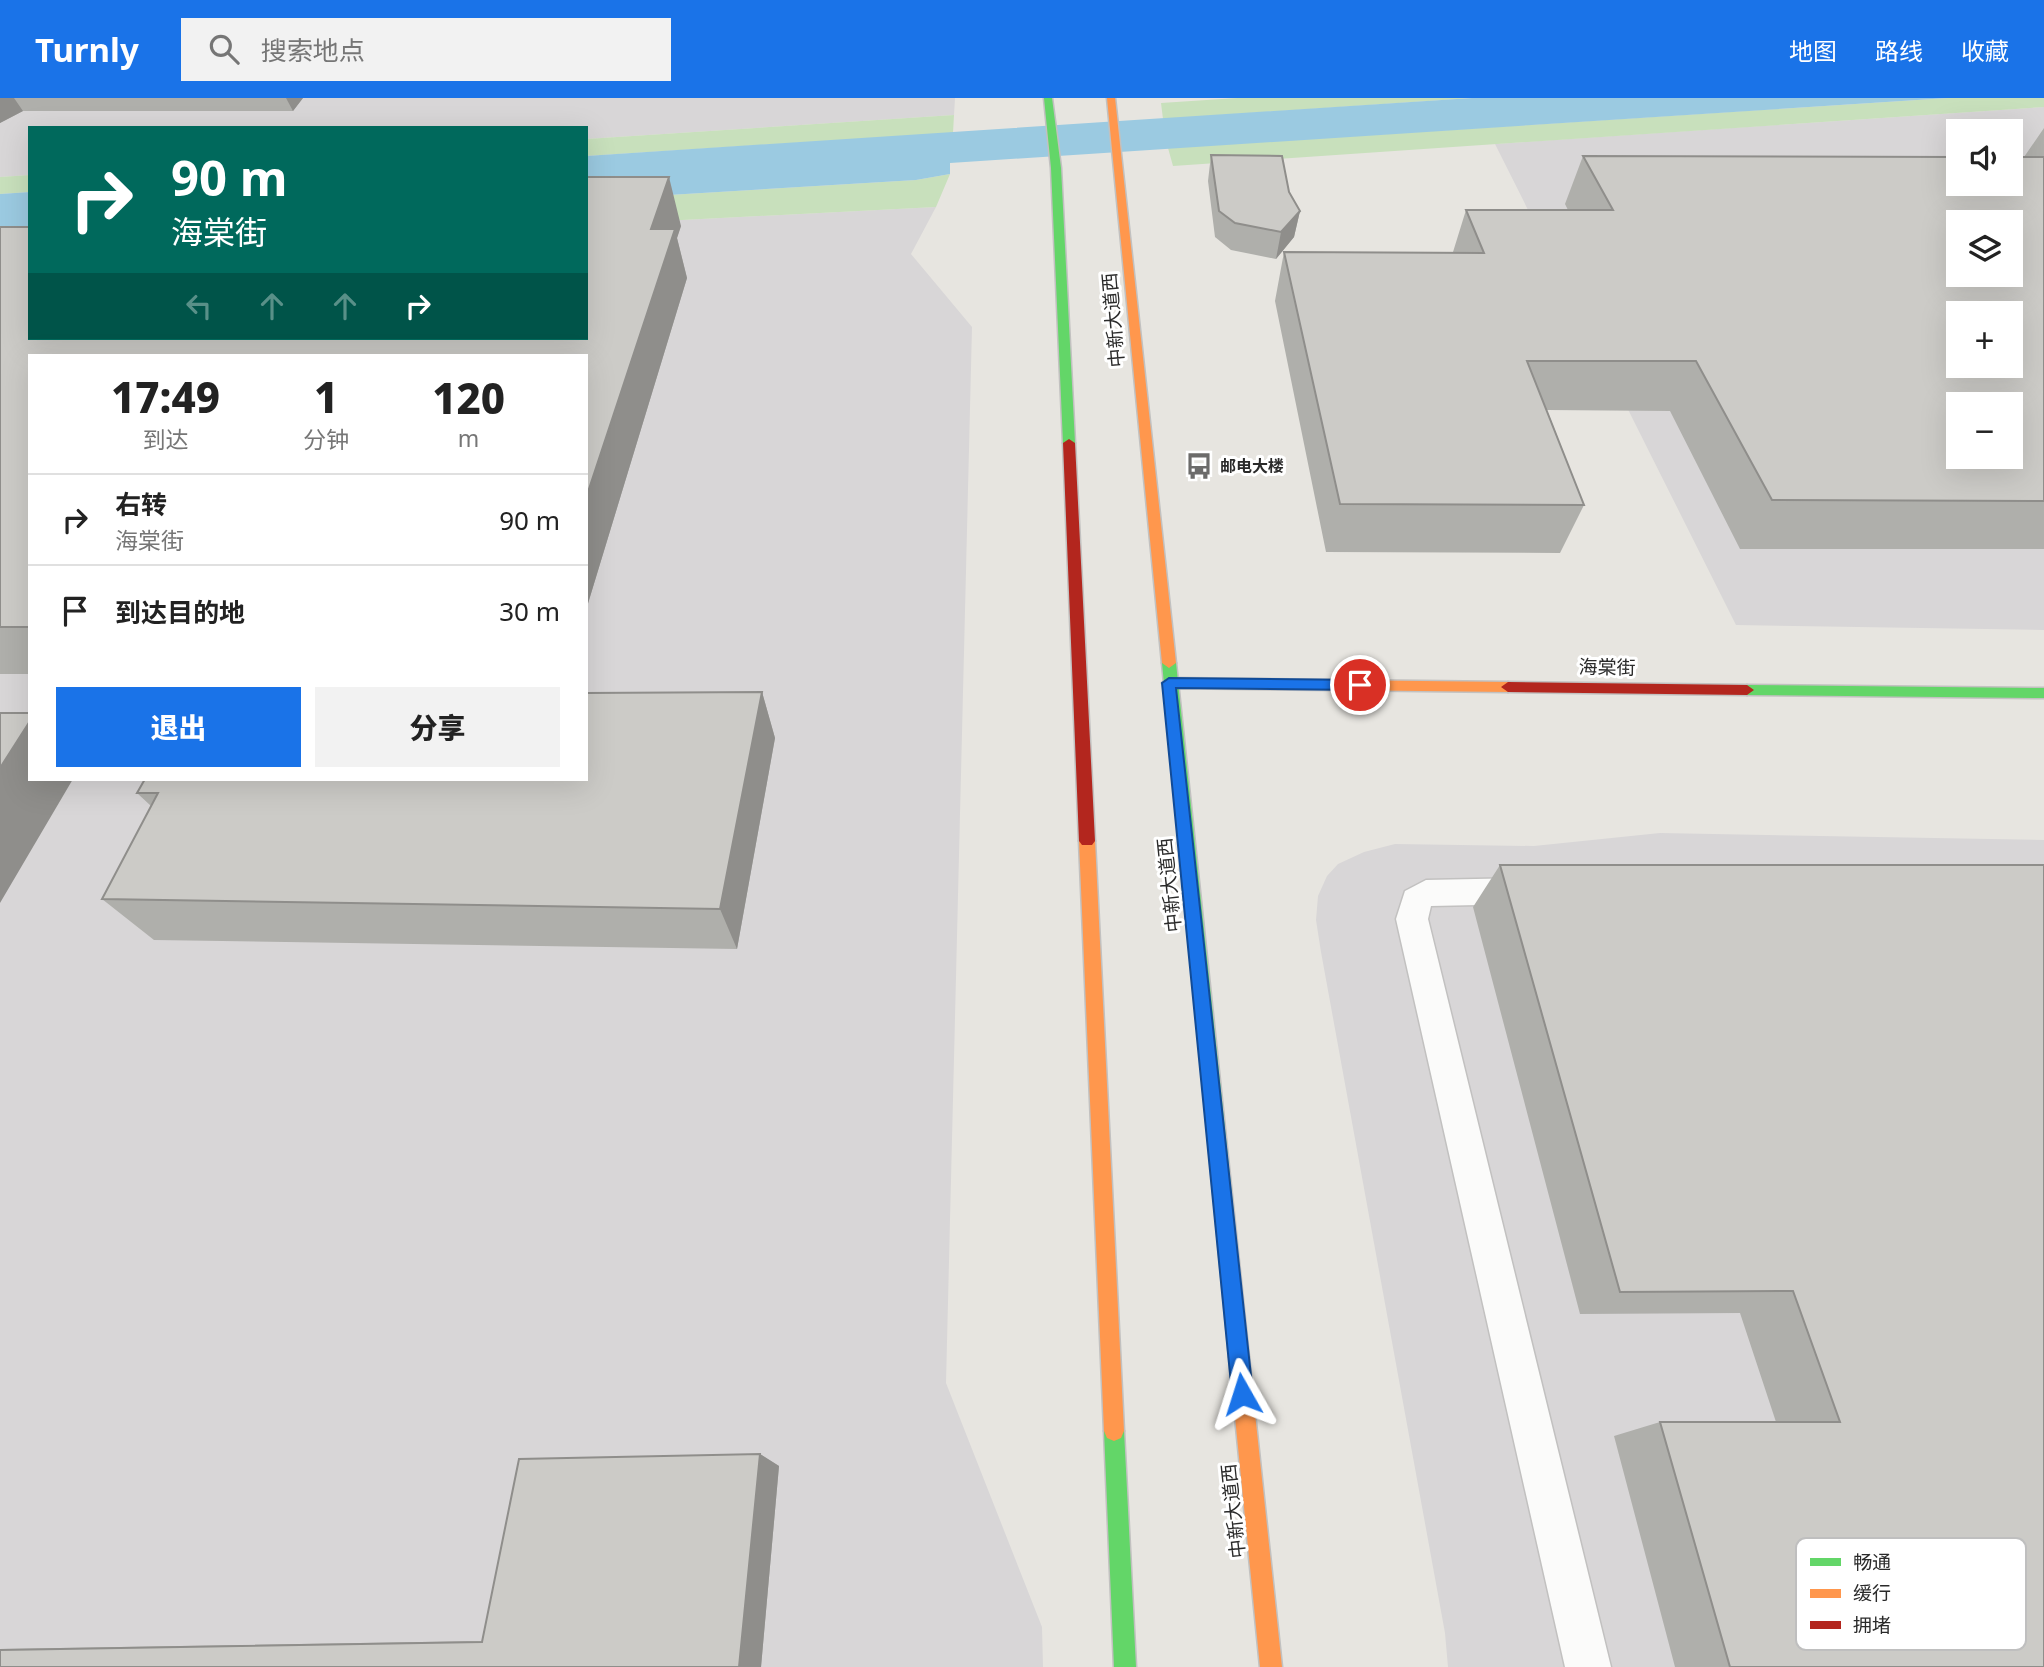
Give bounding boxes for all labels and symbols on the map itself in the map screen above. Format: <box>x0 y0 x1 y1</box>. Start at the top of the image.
street label: 中新大道西 <box>1096 272 1130 368</box>
bus stop icon: 邮电大楼 <box>1184 451 1214 481</box>
place label: 邮电大楼 <box>1220 455 1284 477</box>
street label: 海棠街 <box>1578 654 1636 680</box>
pin <box>1330 655 1390 715</box>
street label: 中新大道西 <box>1151 836 1187 934</box>
position arrow <box>1205 1357 1279 1431</box>
street label: 中新大道西 <box>1215 1462 1251 1560</box>
legend <box>1796 1538 2026 1650</box>
text: 畅通 <box>1853 1549 1891 1575</box>
text: 缓行 <box>1853 1580 1891 1606</box>
text: 拥堵 <box>1853 1612 1891 1638</box>

